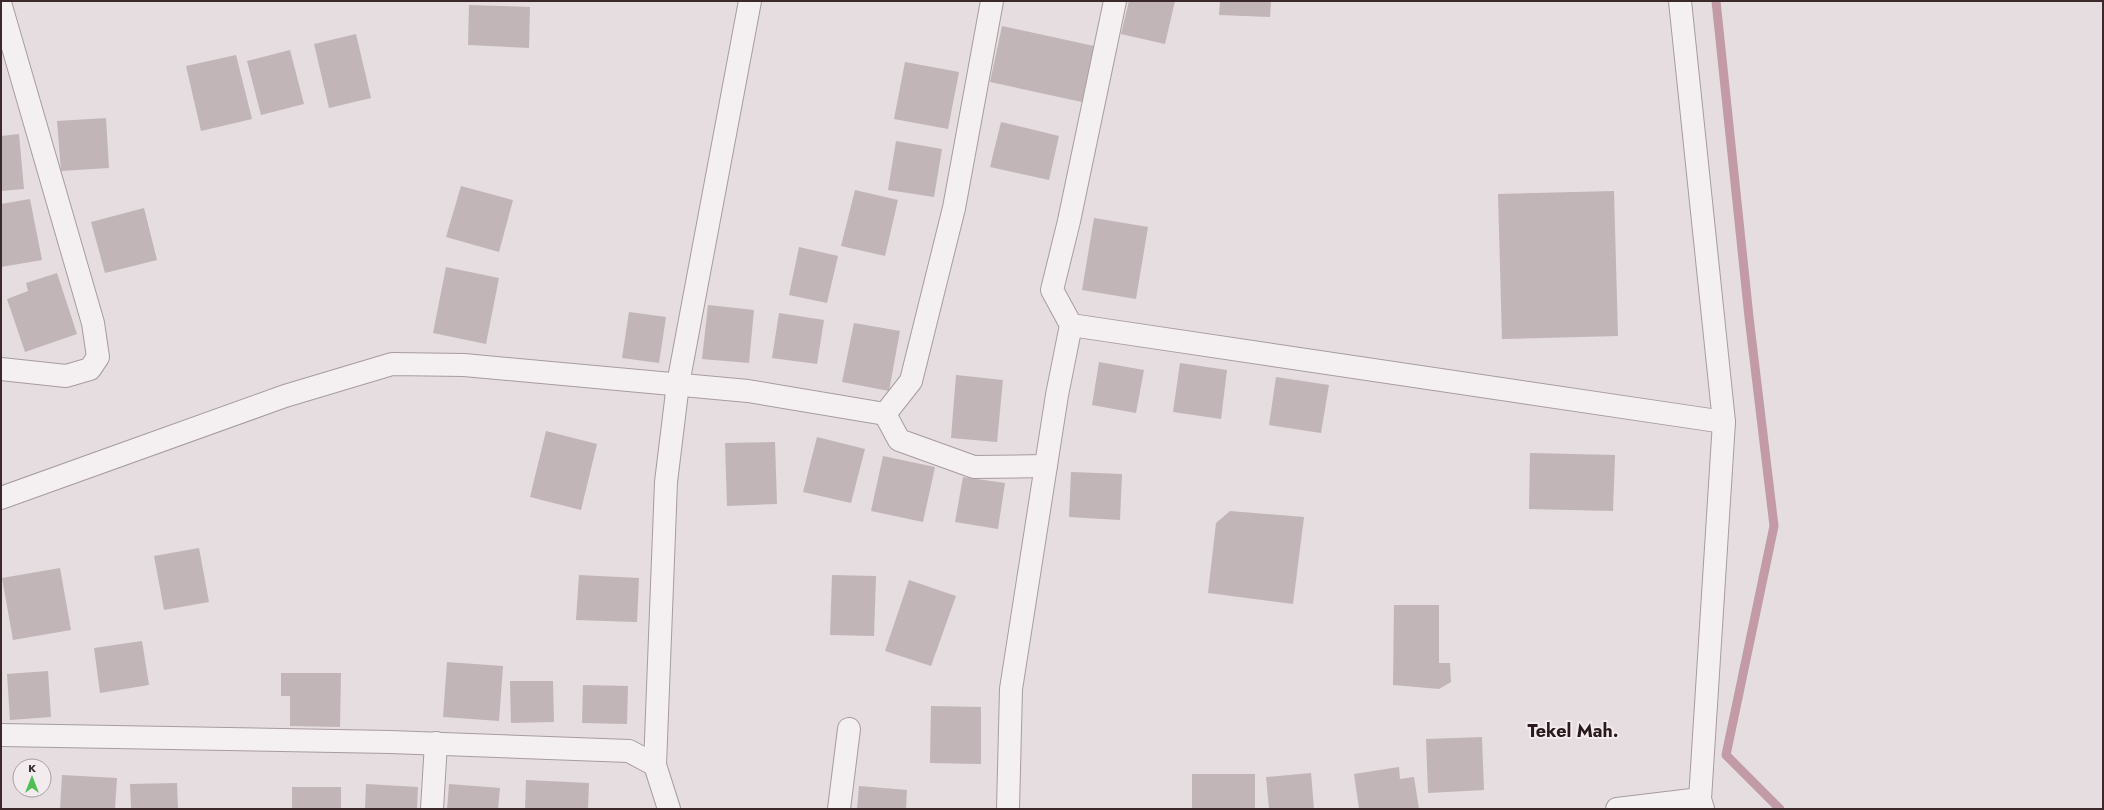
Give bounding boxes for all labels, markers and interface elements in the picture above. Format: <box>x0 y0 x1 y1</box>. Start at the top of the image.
district label: Tekel Mah. <box>1527 718 1619 744</box>
north arrow <box>12 758 52 798</box>
text: K <box>28 760 36 776</box>

